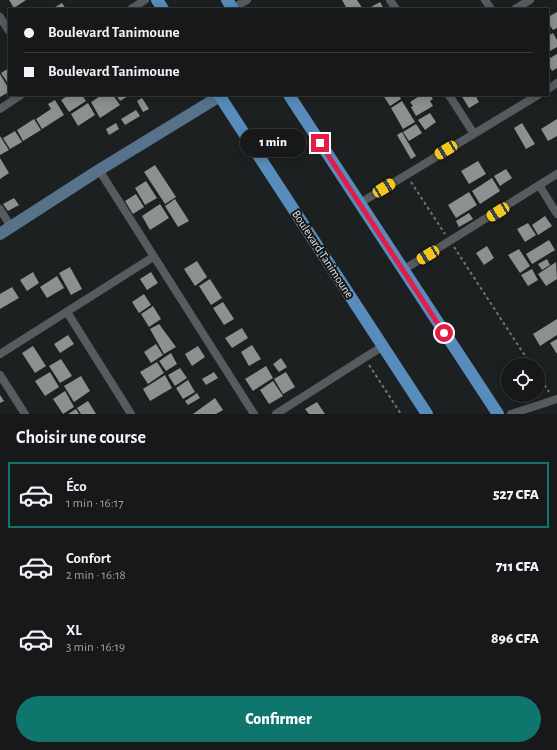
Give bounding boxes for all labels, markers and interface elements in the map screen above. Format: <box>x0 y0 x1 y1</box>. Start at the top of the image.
text: Boulevard Tanimoune <box>48 25 180 40</box>
text: Boulevard Tanimoune <box>48 64 180 79</box>
callout: 1 min <box>240 129 306 157</box>
route end <box>311 134 329 152</box>
text: 1 min <box>259 136 287 149</box>
car <box>433 139 459 161</box>
car <box>371 177 397 199</box>
car <box>485 201 511 223</box>
street label: Boulevard Tanimoune <box>290 208 356 300</box>
car <box>415 244 441 266</box>
route start <box>435 324 453 342</box>
map controls <box>501 358 545 402</box>
button: locate <box>501 358 545 402</box>
text: Choisir une course <box>16 429 146 447</box>
icon: car <box>18 477 54 513</box>
text: Éco <box>66 479 87 494</box>
text: 527 CFA <box>493 487 539 502</box>
text: 1 min · 16:17 <box>66 497 124 510</box>
icon: car <box>18 549 54 585</box>
text: Confort <box>66 551 111 566</box>
text: 711 CFA <box>496 559 539 574</box>
text: 2 min · 16:18 <box>66 569 126 582</box>
icon: car <box>18 621 54 657</box>
text: XL <box>66 623 82 638</box>
text: 896 CFA <box>491 631 539 646</box>
text: 3 min · 16:19 <box>66 641 125 654</box>
button: Confirmer <box>16 696 541 742</box>

